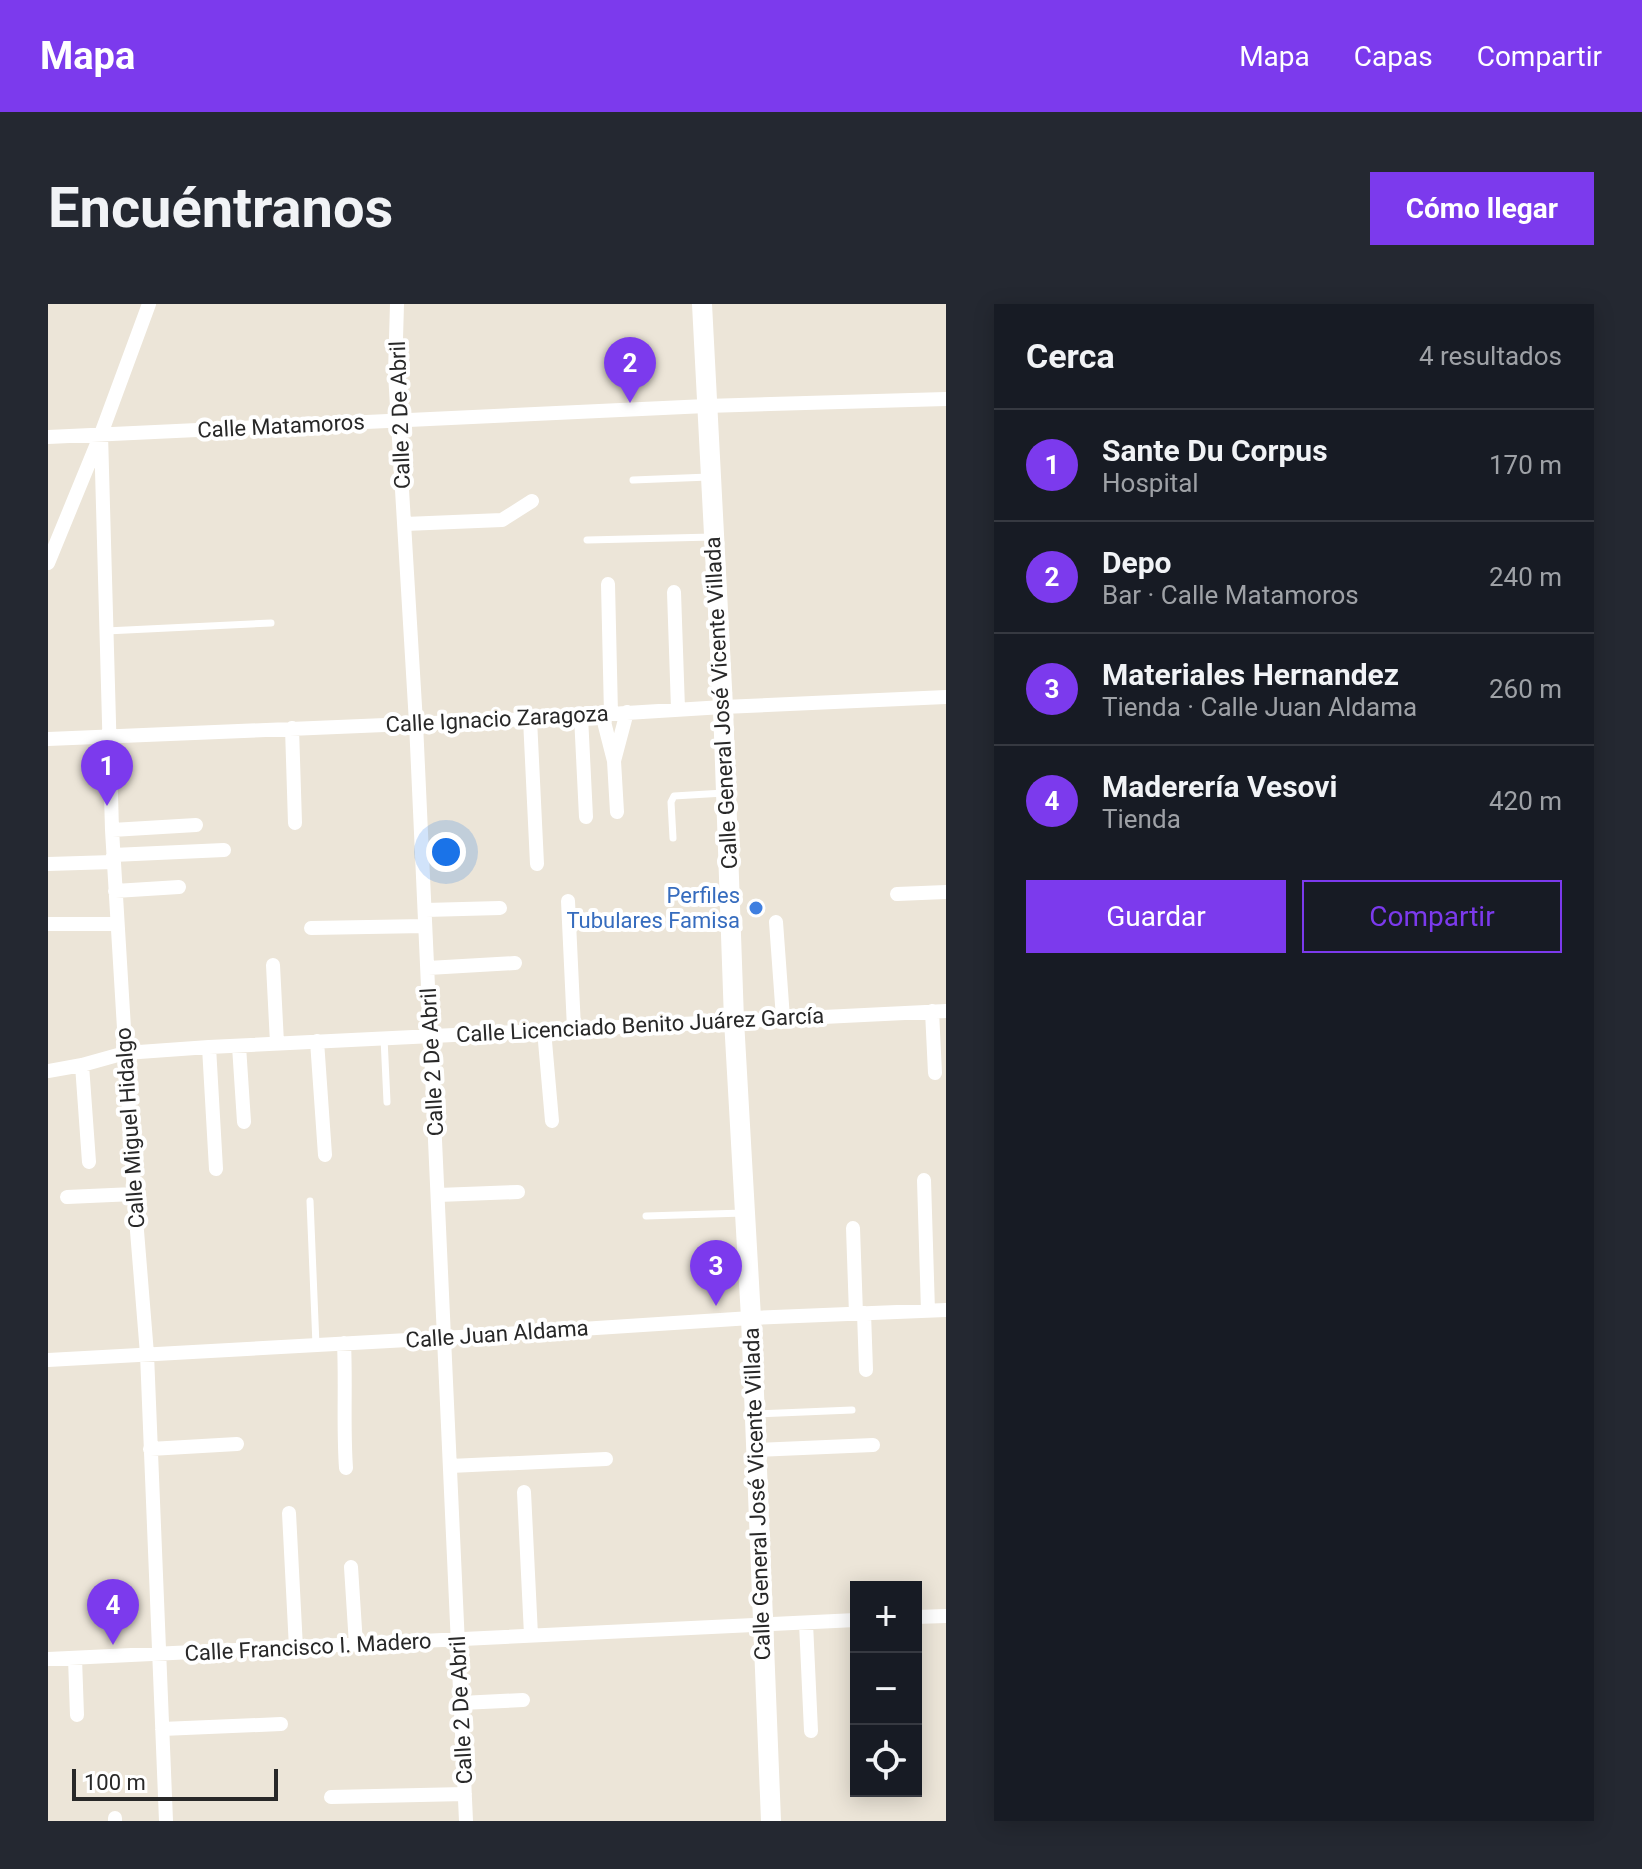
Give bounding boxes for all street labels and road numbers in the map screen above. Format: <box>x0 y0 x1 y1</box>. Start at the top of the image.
street label: Calle 2 De Abril <box>385 340 415 490</box>
street label: Calle Matamoros <box>197 409 365 443</box>
street label: Calle General José Vicente Villada <box>700 536 742 870</box>
street label: Calle Ignacio Zaragoza <box>385 701 609 737</box>
street label: Calle 2 De Abril <box>416 987 448 1137</box>
street label: Calle Licenciado Benito Juárez García <box>455 1003 825 1047</box>
street label: Calle Miguel Hidalgo <box>111 1027 149 1229</box>
street label: Calle Juan Aldama <box>405 1315 589 1353</box>
street label: Calle General José Vicente Villada <box>739 1327 775 1661</box>
street label: Calle Francisco I. Madero <box>184 1628 432 1666</box>
street label: Calle 2 De Abril <box>445 1635 477 1785</box>

